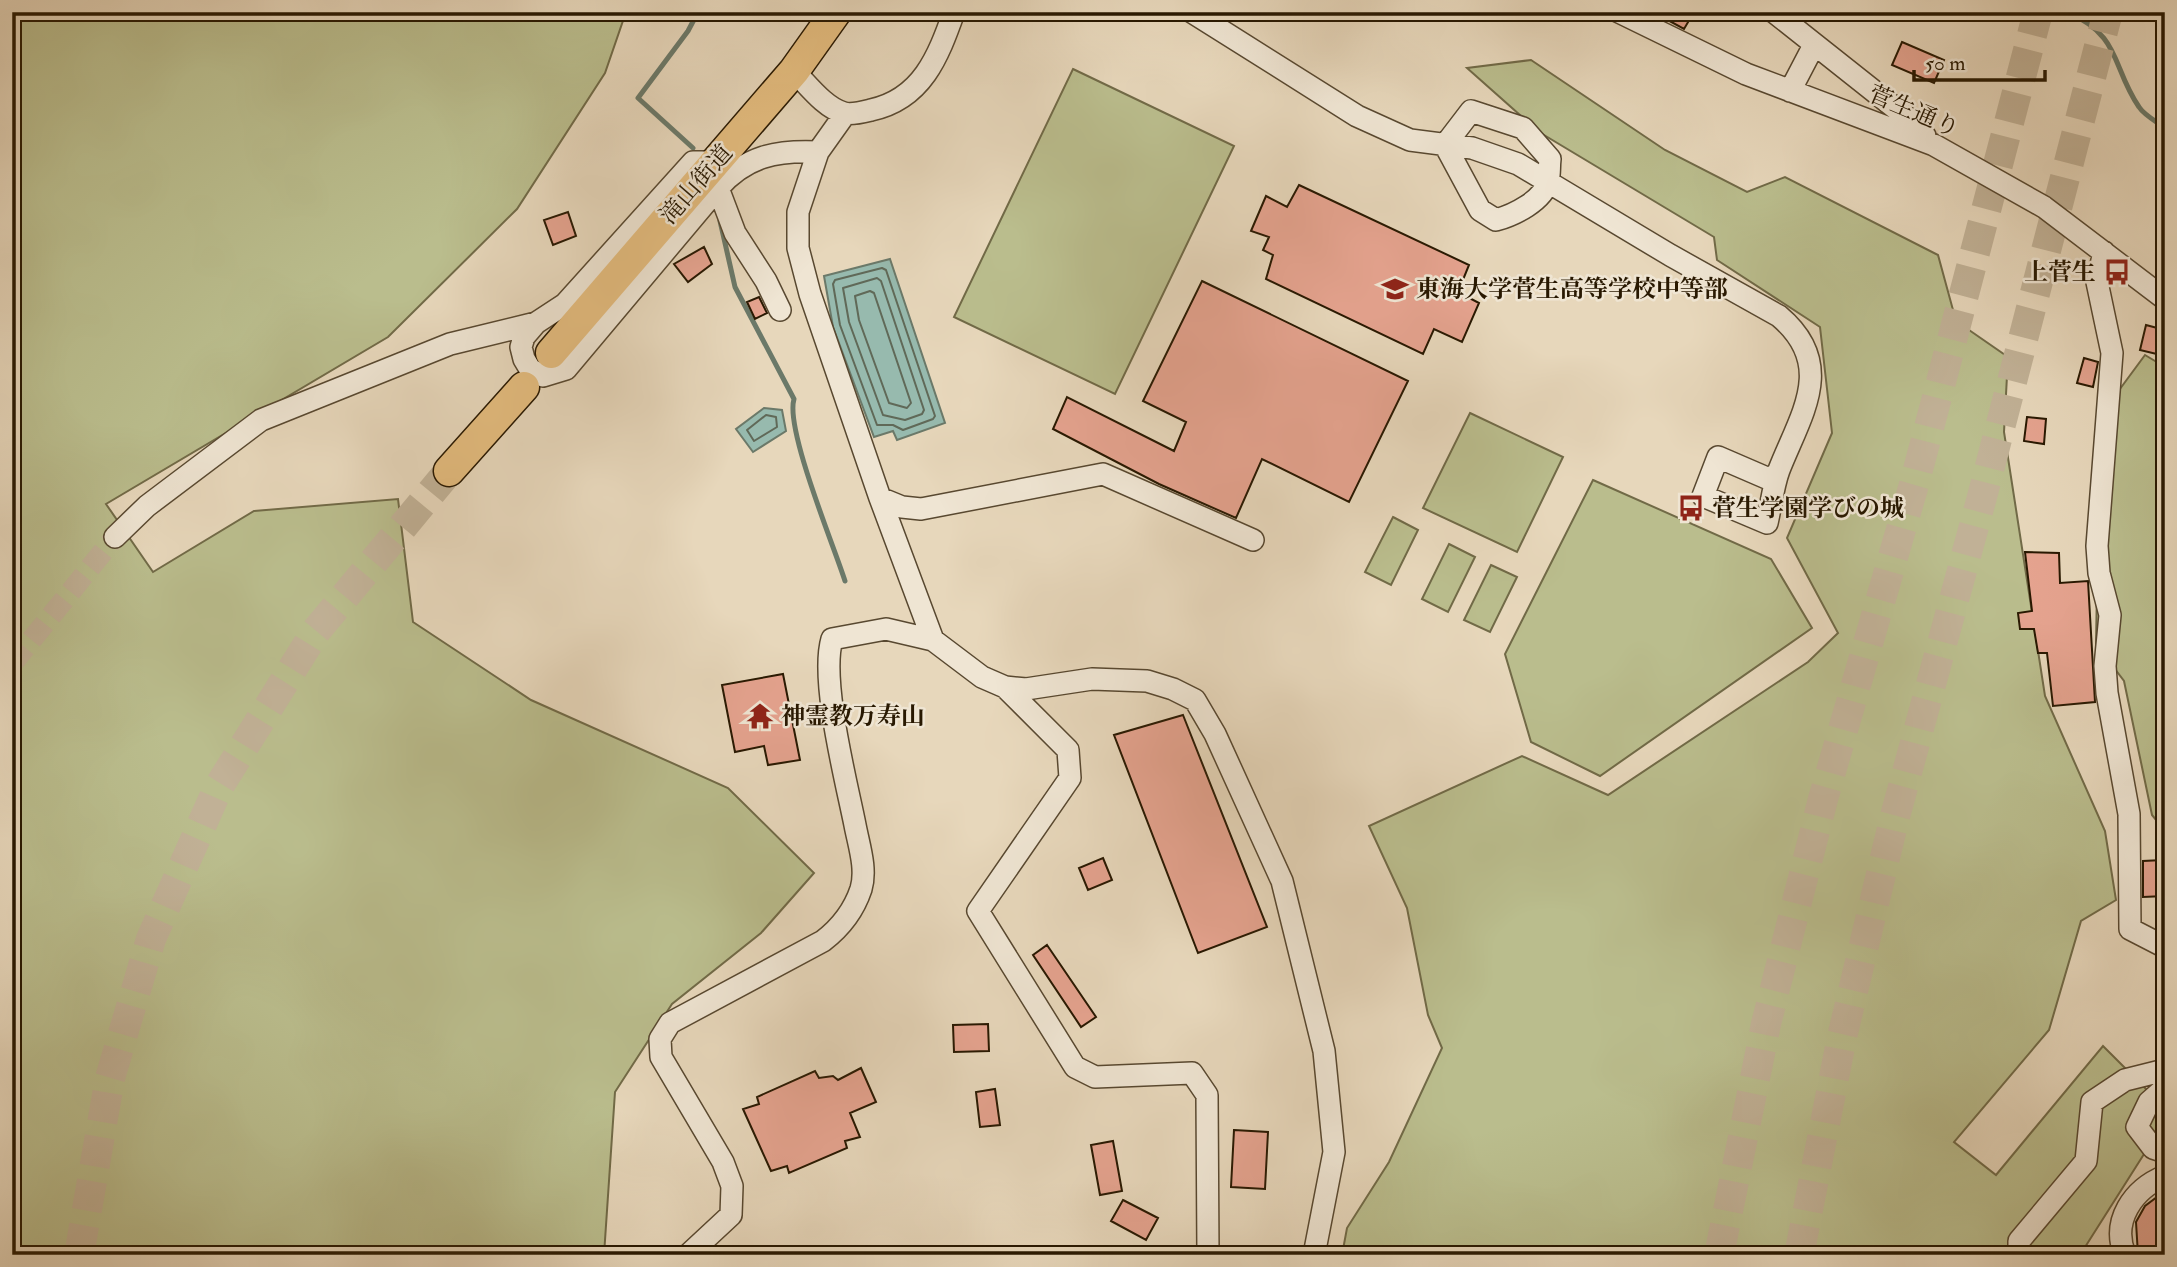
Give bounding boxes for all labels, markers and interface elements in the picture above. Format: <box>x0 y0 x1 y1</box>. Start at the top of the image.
scale bar <box>1914 38 2046 82</box>
text: 50 m <box>1925 50 1966 77</box>
street label: 菅生通り <box>1864 78 1964 144</box>
street label: 滝山街道 <box>653 138 740 231</box>
place label: 上菅生 <box>2024 257 2096 288</box>
bus stop icon: 上菅生 <box>2102 257 2132 287</box>
school or university icon: 東海大学菅生高等学校中等部 <box>1380 274 1410 304</box>
place label: 東海大学菅生高等学校中等部 <box>1416 274 1728 305</box>
bus stop icon: 菅生学園学びの城 <box>1676 493 1706 523</box>
place label: 菅生学園学びの城 <box>1712 493 1904 524</box>
temple icon: 神霊教万寿山 <box>745 701 775 731</box>
place label: 神霊教万寿山 <box>781 701 925 732</box>

